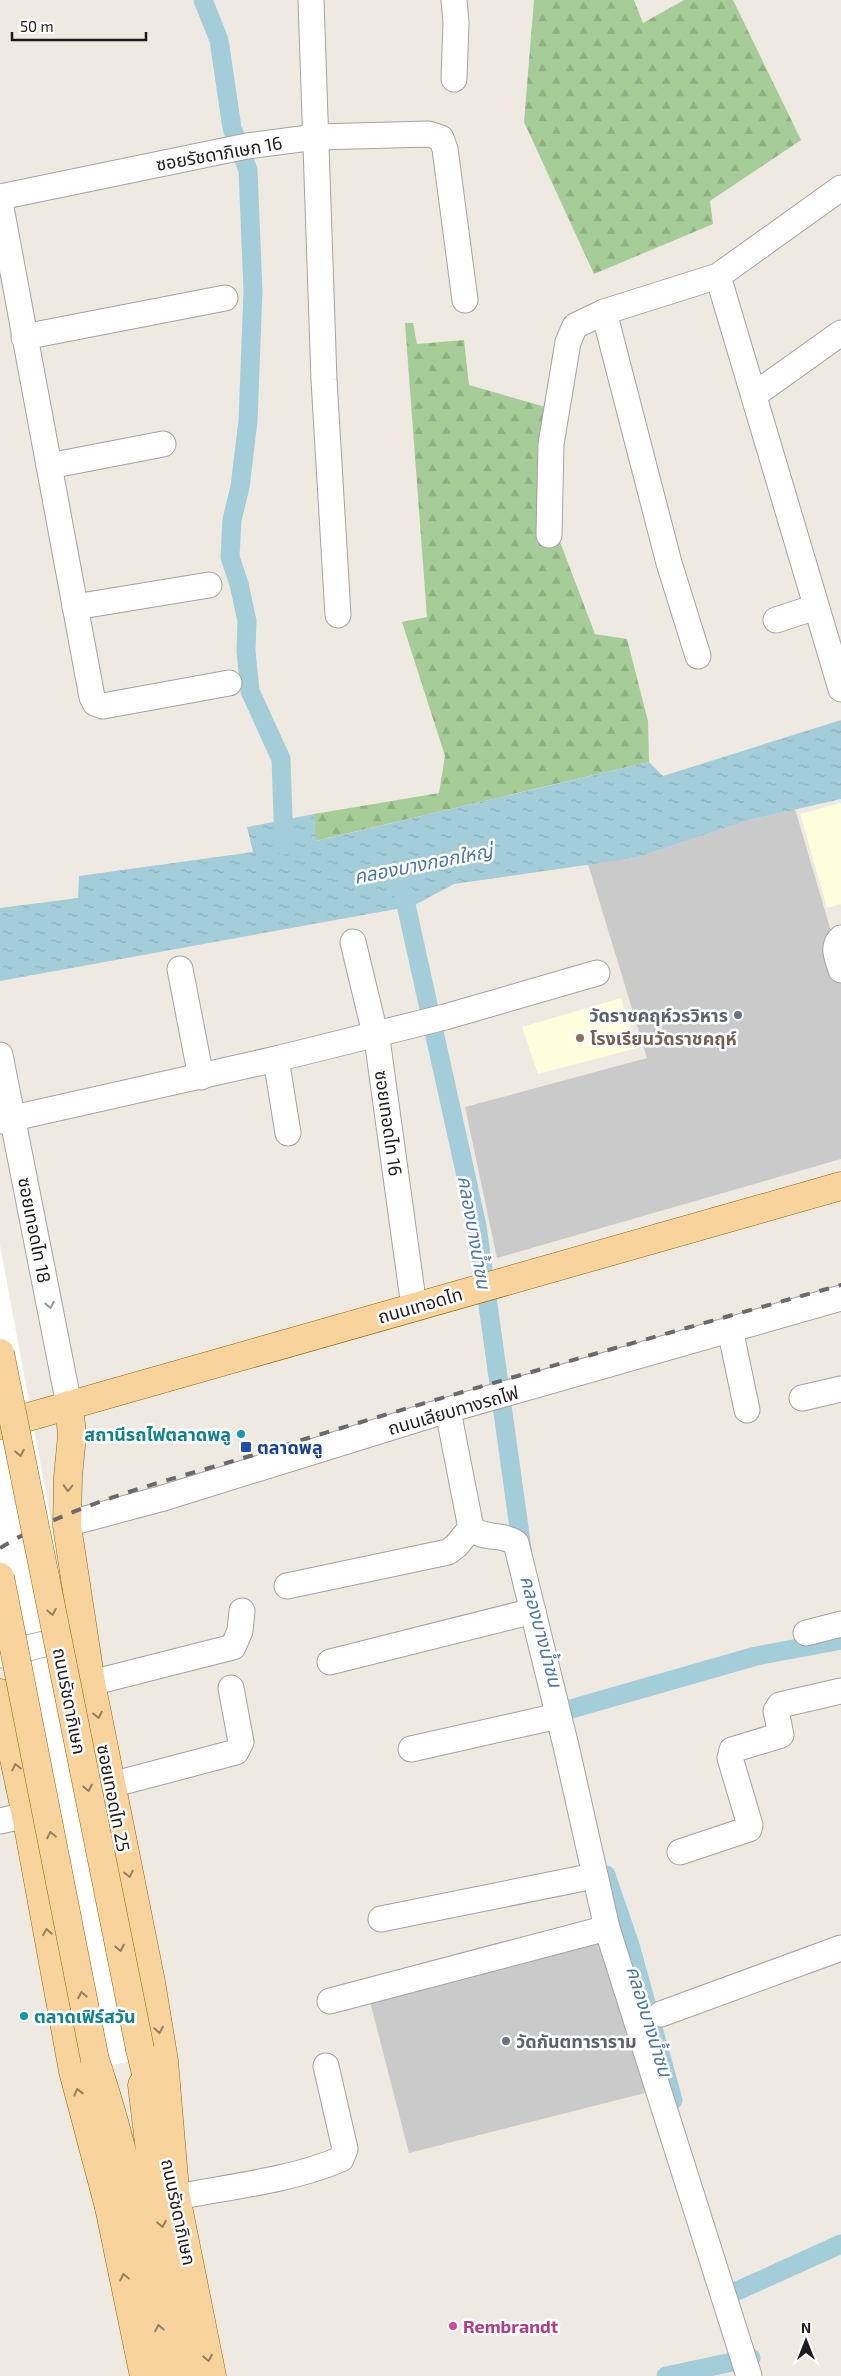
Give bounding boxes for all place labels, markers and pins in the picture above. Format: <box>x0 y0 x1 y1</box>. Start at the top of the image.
place label: วัดราชคฤห์วรวิหาร <box>589 1004 728 1026</box>
marker: วัดราชคฤห์วรวิหาร <box>732 1009 744 1021</box>
place label: โรงเรียนวัดราชคฤห์ <box>590 1027 737 1049</box>
marker: โรงเรียนวัดราชคฤห์ <box>574 1032 586 1044</box>
place label: สถานีรถไฟตลาดพลู <box>84 1423 231 1446</box>
marker: สถานีรถไฟตลาดพลู <box>235 1428 247 1440</box>
place label: ตลาดพลู <box>257 1436 323 1459</box>
marker: ตลาดพลู <box>239 1440 253 1454</box>
place label: ตลาดเฟิร์สวัน <box>34 2005 136 2027</box>
marker: ตลาดเฟิร์สวัน <box>18 2010 30 2022</box>
place label: วัดกันตทาราราม <box>516 2030 637 2052</box>
marker: วัดกันตทาราราม <box>500 2035 512 2047</box>
place label: Rembrandt <box>463 2315 559 2337</box>
marker: Rembrandt <box>447 2320 459 2332</box>

